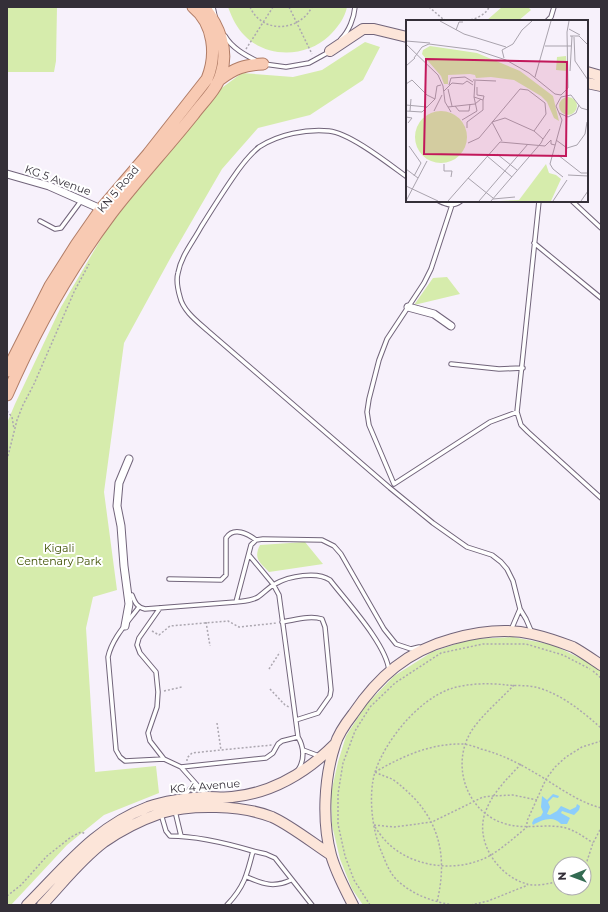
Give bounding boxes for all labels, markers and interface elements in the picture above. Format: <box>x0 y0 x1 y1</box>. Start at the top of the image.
inset map <box>406 20 588 202</box>
street label: KG 5 Avenue <box>23 162 93 199</box>
street label: KN 5 Road <box>94 162 142 216</box>
park label: Kigali Centenary Park <box>17 541 102 568</box>
street label: KG 4 Avenue <box>169 776 241 796</box>
north arrow <box>552 856 592 896</box>
text: N <box>555 872 569 881</box>

